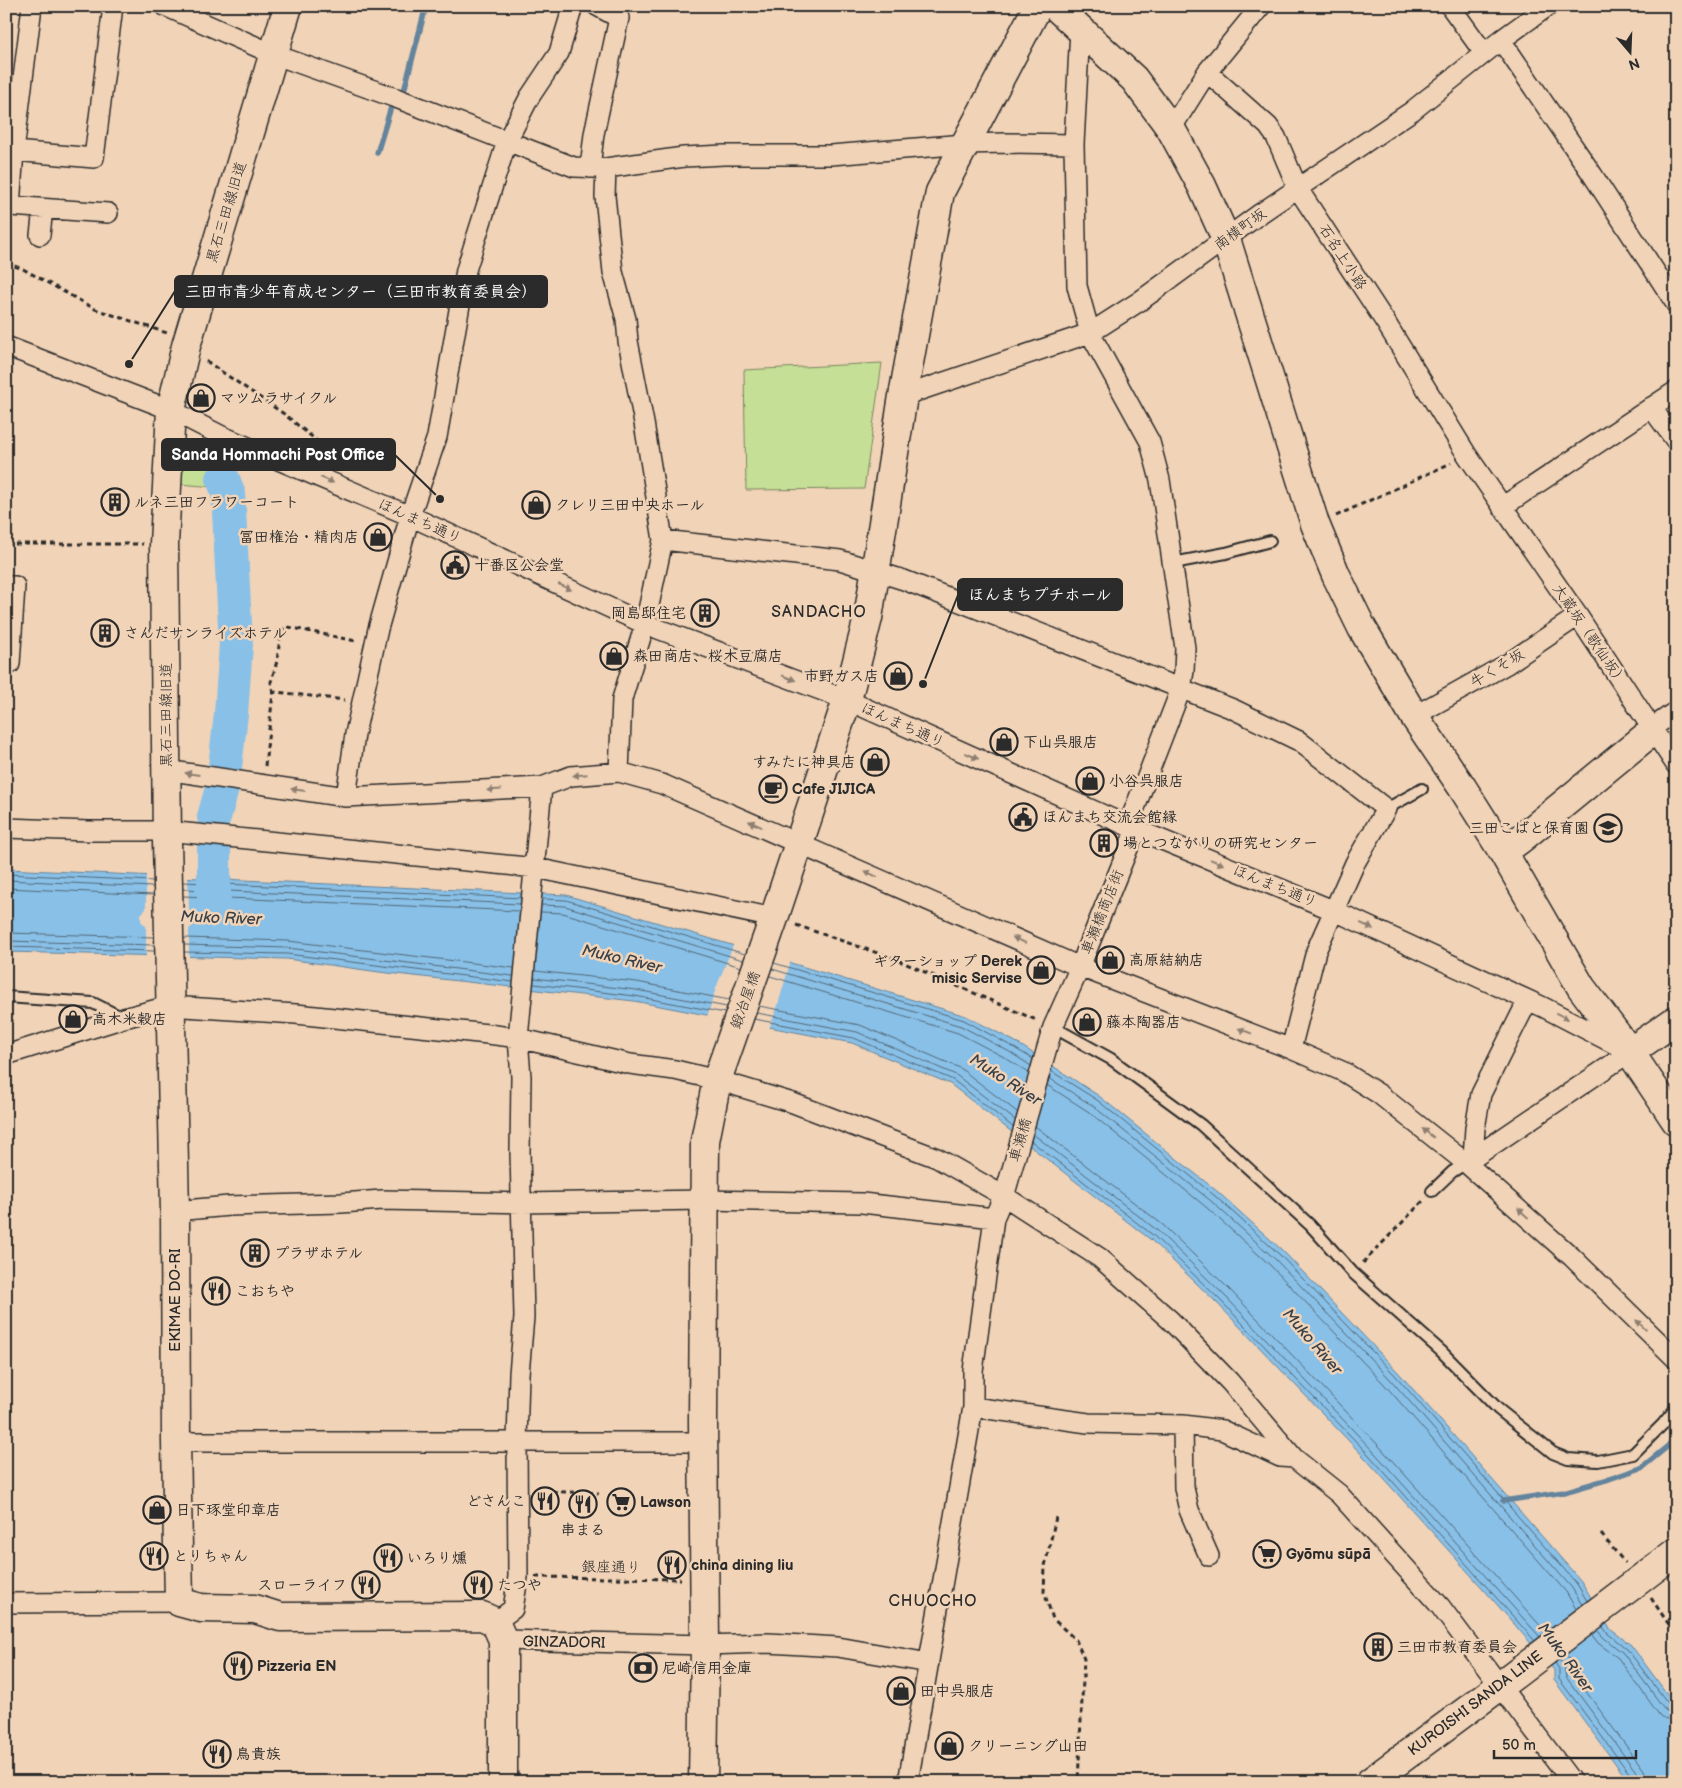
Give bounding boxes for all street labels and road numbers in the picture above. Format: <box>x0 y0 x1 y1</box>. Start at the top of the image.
street label: 黒石三田線旧道 <box>202 159 251 265</box>
street label: 南横町坂 <box>1210 204 1270 255</box>
street label: 石名上小路 <box>1314 221 1371 294</box>
street label: ほんまち通り <box>375 494 465 548</box>
street label: 大蔵坂（歌仙坂） <box>1548 580 1631 690</box>
street label: 牛くそ坂 <box>1467 645 1528 692</box>
street label: 黒石三田線旧道 <box>157 662 176 768</box>
street label: ほんまち通り <box>858 698 948 752</box>
street label: ほんまち通り <box>1230 861 1320 912</box>
street label: 車瀬橋商店街 <box>1077 867 1128 957</box>
street label: 鍛冶屋橋 <box>726 969 765 1032</box>
street label: 車瀬橋 <box>1005 1116 1036 1164</box>
street label: EKIMAE DO-RI <box>166 1248 185 1352</box>
street label: 銀座通り <box>581 1557 641 1578</box>
street label: GINZADORI <box>522 1632 606 1653</box>
street label: KUROISHI SANDA LINE <box>1404 1647 1546 1760</box>

